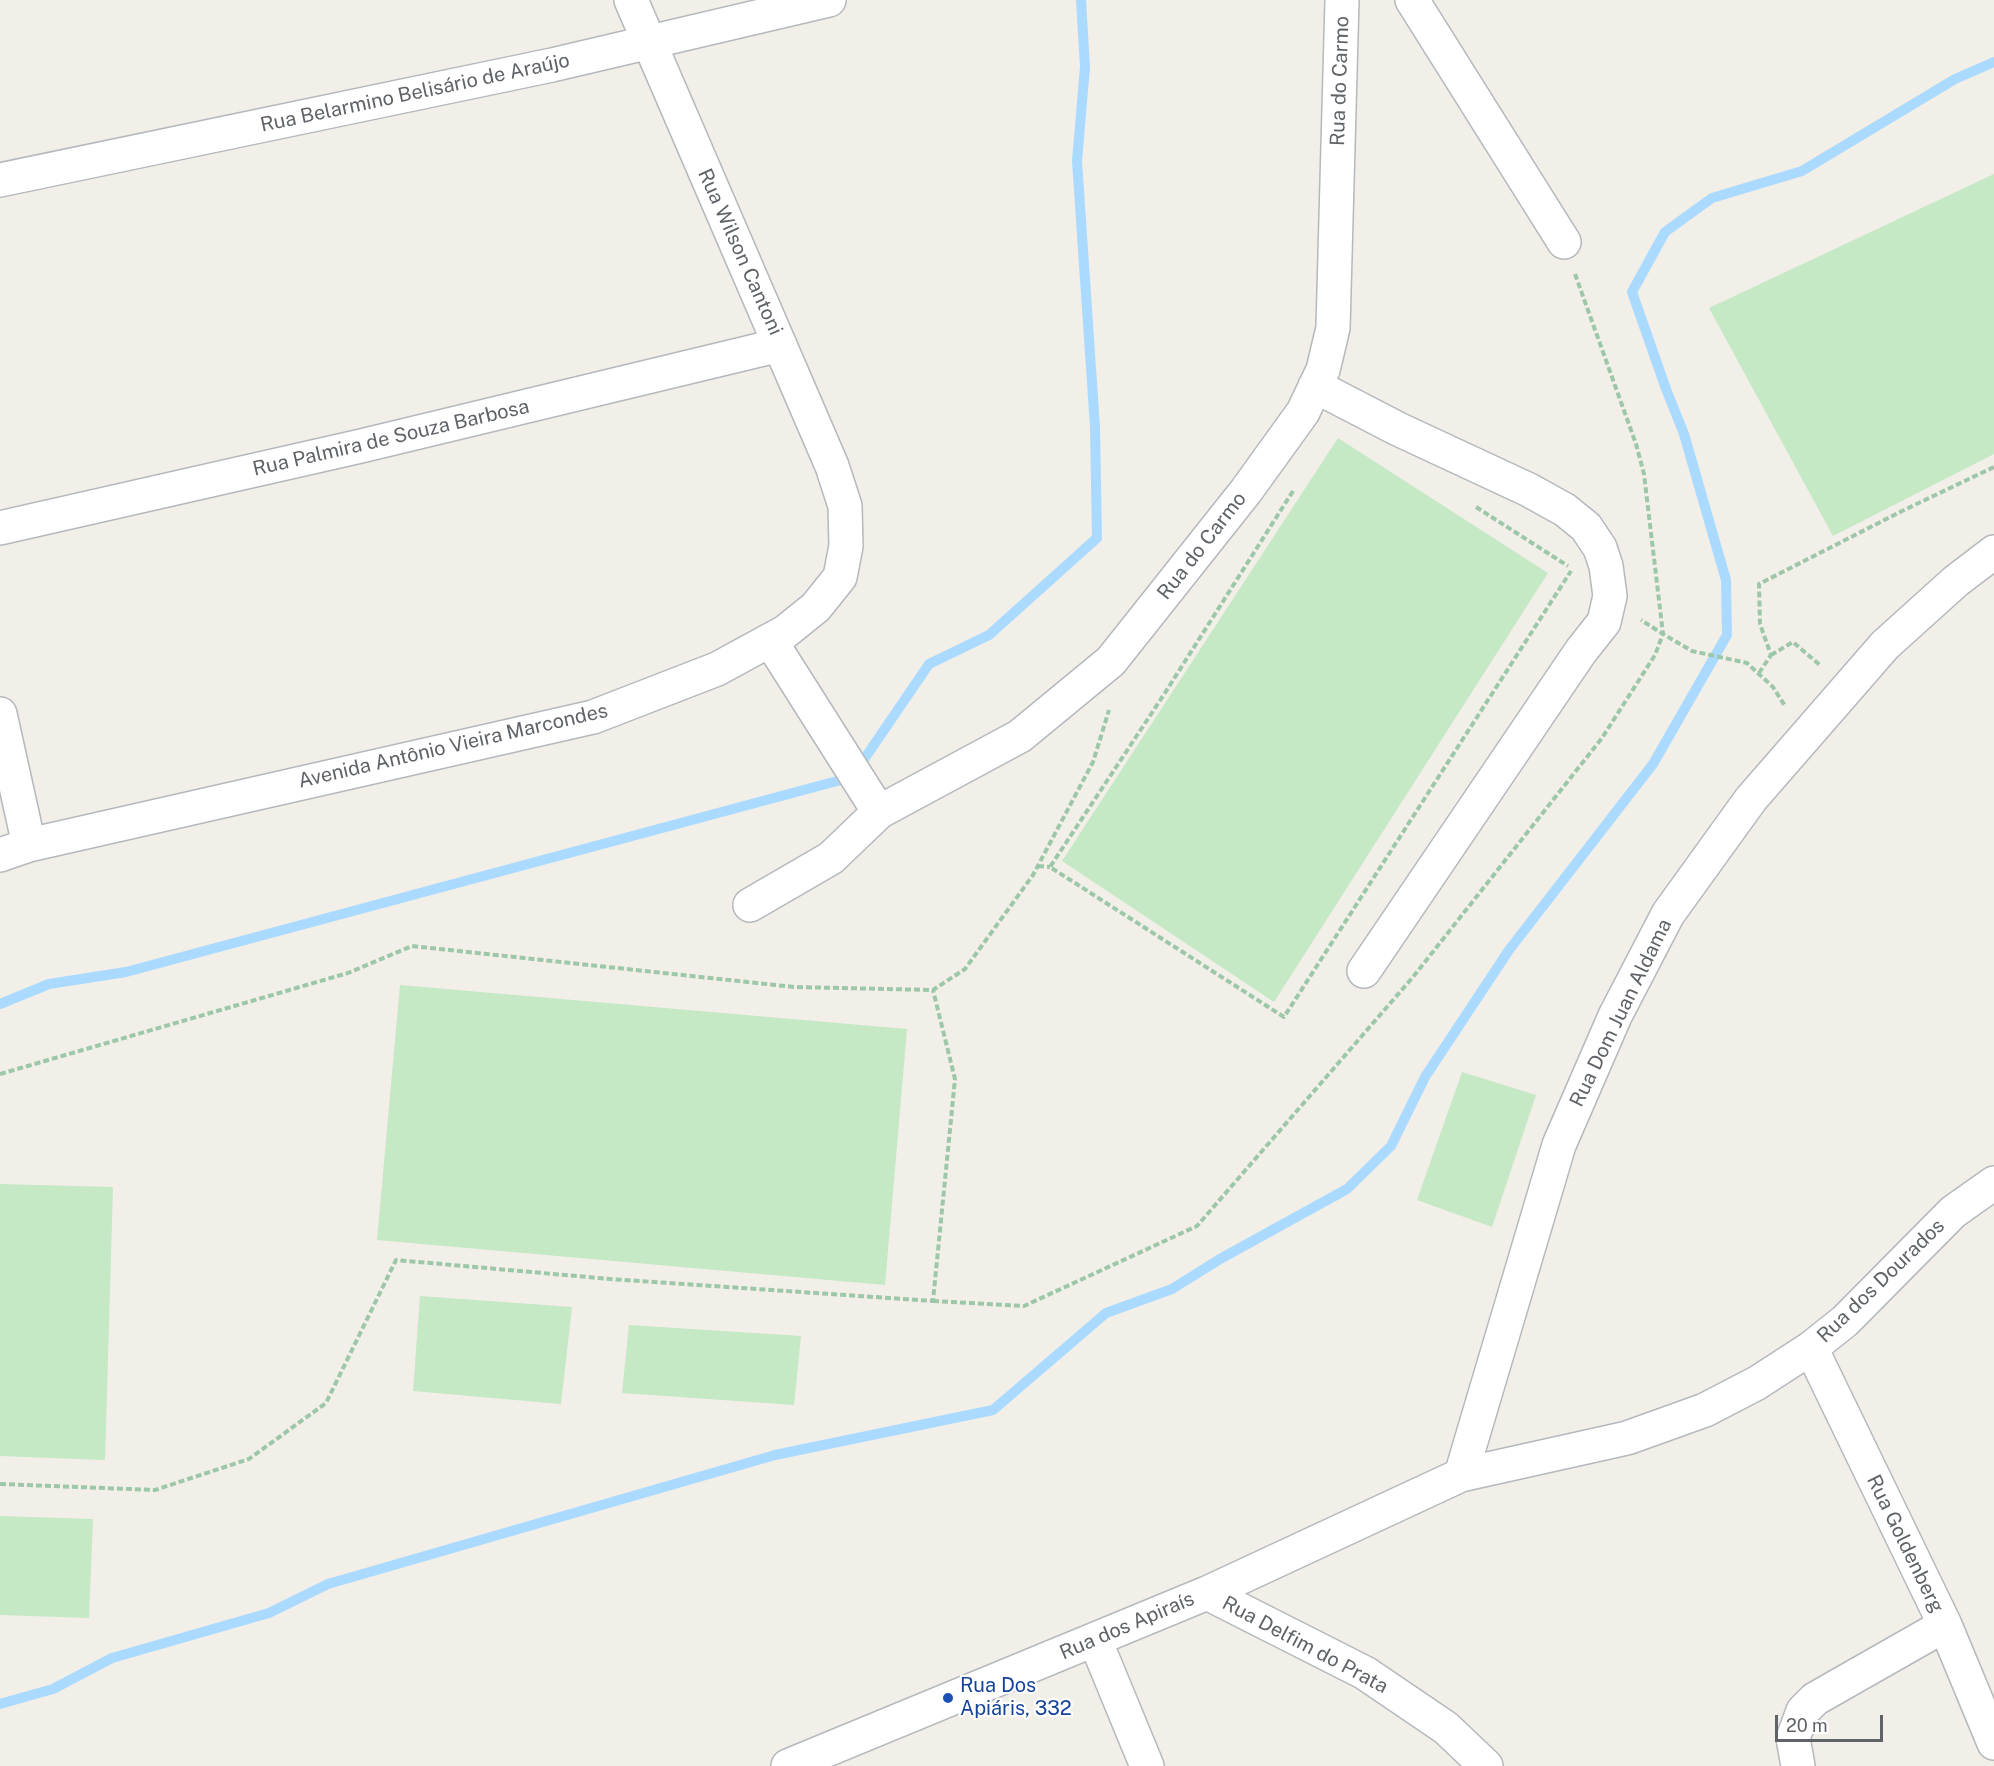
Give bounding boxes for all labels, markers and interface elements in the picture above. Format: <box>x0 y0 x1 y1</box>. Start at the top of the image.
street label: Rua do Carmo <box>1326 16 1354 146</box>
street label: Rua Belarmino Belisário de Araújo <box>258 48 572 138</box>
street label: Rua Wilson Cantoni <box>692 165 788 339</box>
street label: Rua Palmira de Souza Barbosa <box>250 394 532 482</box>
street label: Rua do Carmo <box>1152 487 1252 605</box>
street label: Avenida Antônio Vieira Marcondes <box>296 699 610 793</box>
street label: Rua Dom Juan Aldama <box>1565 915 1677 1111</box>
street label: Rua dos Dourados <box>1812 1214 1950 1348</box>
street label: Rua Goldenberg <box>1861 1471 1949 1617</box>
street label: Rua dos Apiraís <box>1056 1587 1198 1665</box>
street label: Rua Delfim do Prata <box>1218 1591 1392 1699</box>
place label: Rua Dos Apiáris, 332 <box>960 1674 1072 1721</box>
marker: Rua Dos Apiáris, 332 <box>941 1691 955 1705</box>
scale bar <box>1778 1703 1886 1741</box>
text: 20 m <box>1786 1715 1828 1736</box>

